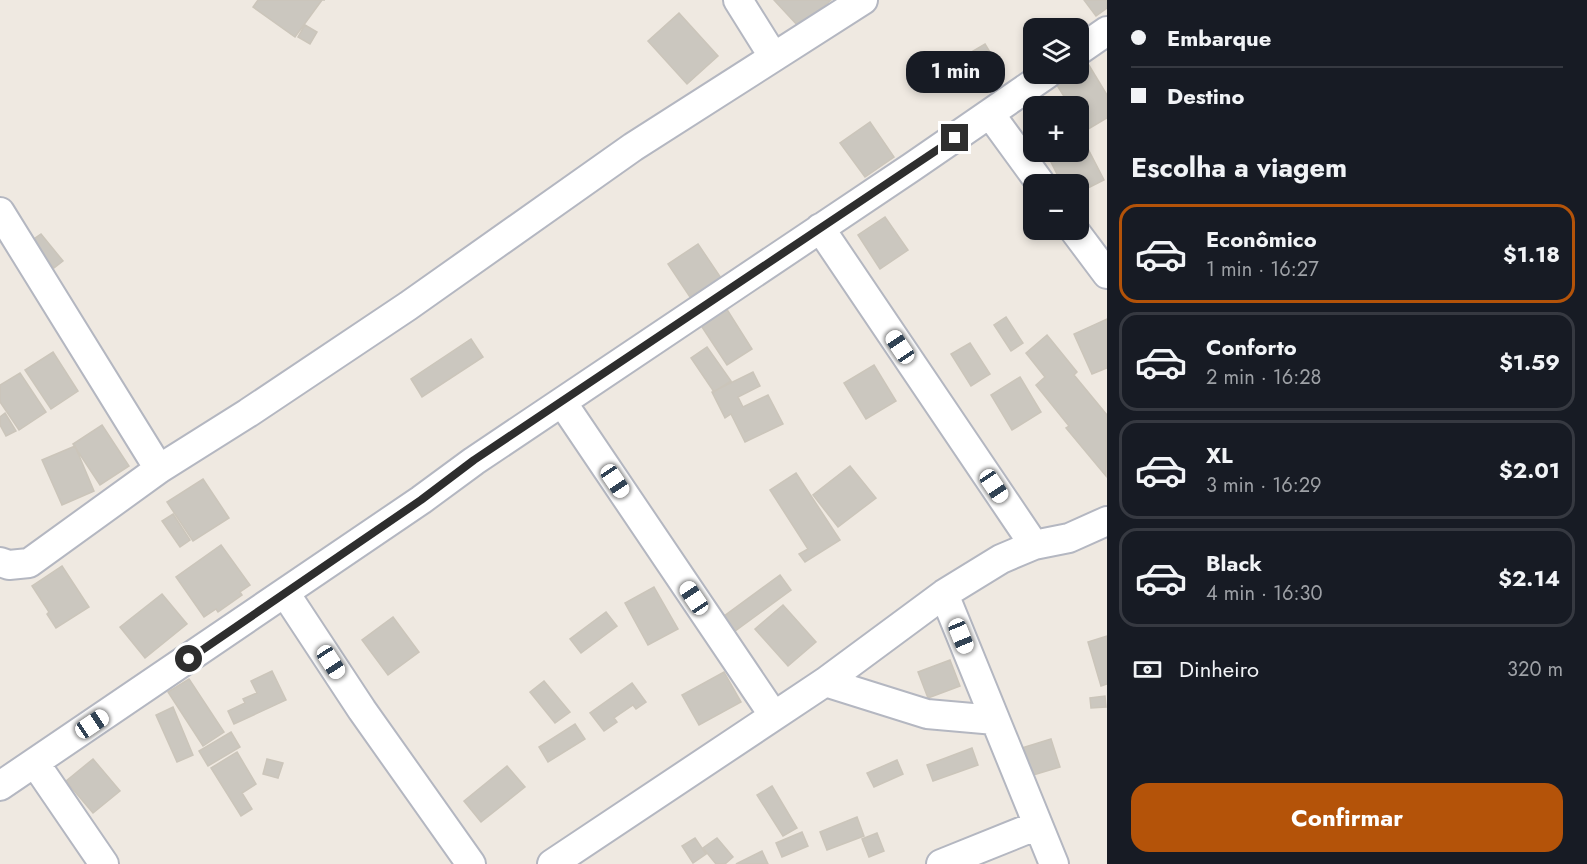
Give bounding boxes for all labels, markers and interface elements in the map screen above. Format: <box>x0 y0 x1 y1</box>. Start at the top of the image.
map controls <box>1023 18 1089 240</box>
button: layers <box>1023 18 1089 84</box>
text: Embarque <box>1167 22 1271 54</box>
callout: 1 min <box>906 51 1004 93</box>
text: 1 min <box>931 57 980 86</box>
text: Destino <box>1167 80 1244 112</box>
button: + <box>1023 96 1089 162</box>
route end <box>941 124 968 151</box>
text: Escolha a viagem <box>1131 148 1347 187</box>
button: − <box>1023 174 1089 240</box>
text: Econômico <box>1206 223 1317 255</box>
icon: car <box>1134 227 1188 281</box>
text: $1.18 <box>1503 238 1560 270</box>
text: 1 min · 16:27 <box>1206 255 1319 284</box>
car <box>882 327 918 367</box>
text: Conforto <box>1206 331 1297 363</box>
icon: car <box>1134 335 1188 389</box>
text: $1.59 <box>1499 346 1560 378</box>
text: 2 min · 16:28 <box>1206 363 1322 392</box>
text: XL <box>1206 439 1233 471</box>
icon: car <box>1134 443 1188 497</box>
text: $2.01 <box>1499 454 1560 486</box>
car <box>597 461 633 501</box>
car <box>976 466 1012 506</box>
text: 3 min · 16:29 <box>1206 471 1322 500</box>
text: Black <box>1206 547 1262 579</box>
icon: car <box>1134 551 1188 605</box>
text: $2.14 <box>1498 562 1560 594</box>
car <box>676 578 712 618</box>
text: 4 min · 16:30 <box>1206 579 1322 608</box>
car <box>946 616 976 656</box>
car <box>314 642 348 682</box>
route start <box>175 645 202 672</box>
icon: cash <box>1131 653 1164 686</box>
text: Dinheiro <box>1179 653 1259 685</box>
text: 320 m <box>1507 655 1563 684</box>
car <box>72 706 112 742</box>
button: Confirmar <box>1131 783 1563 852</box>

